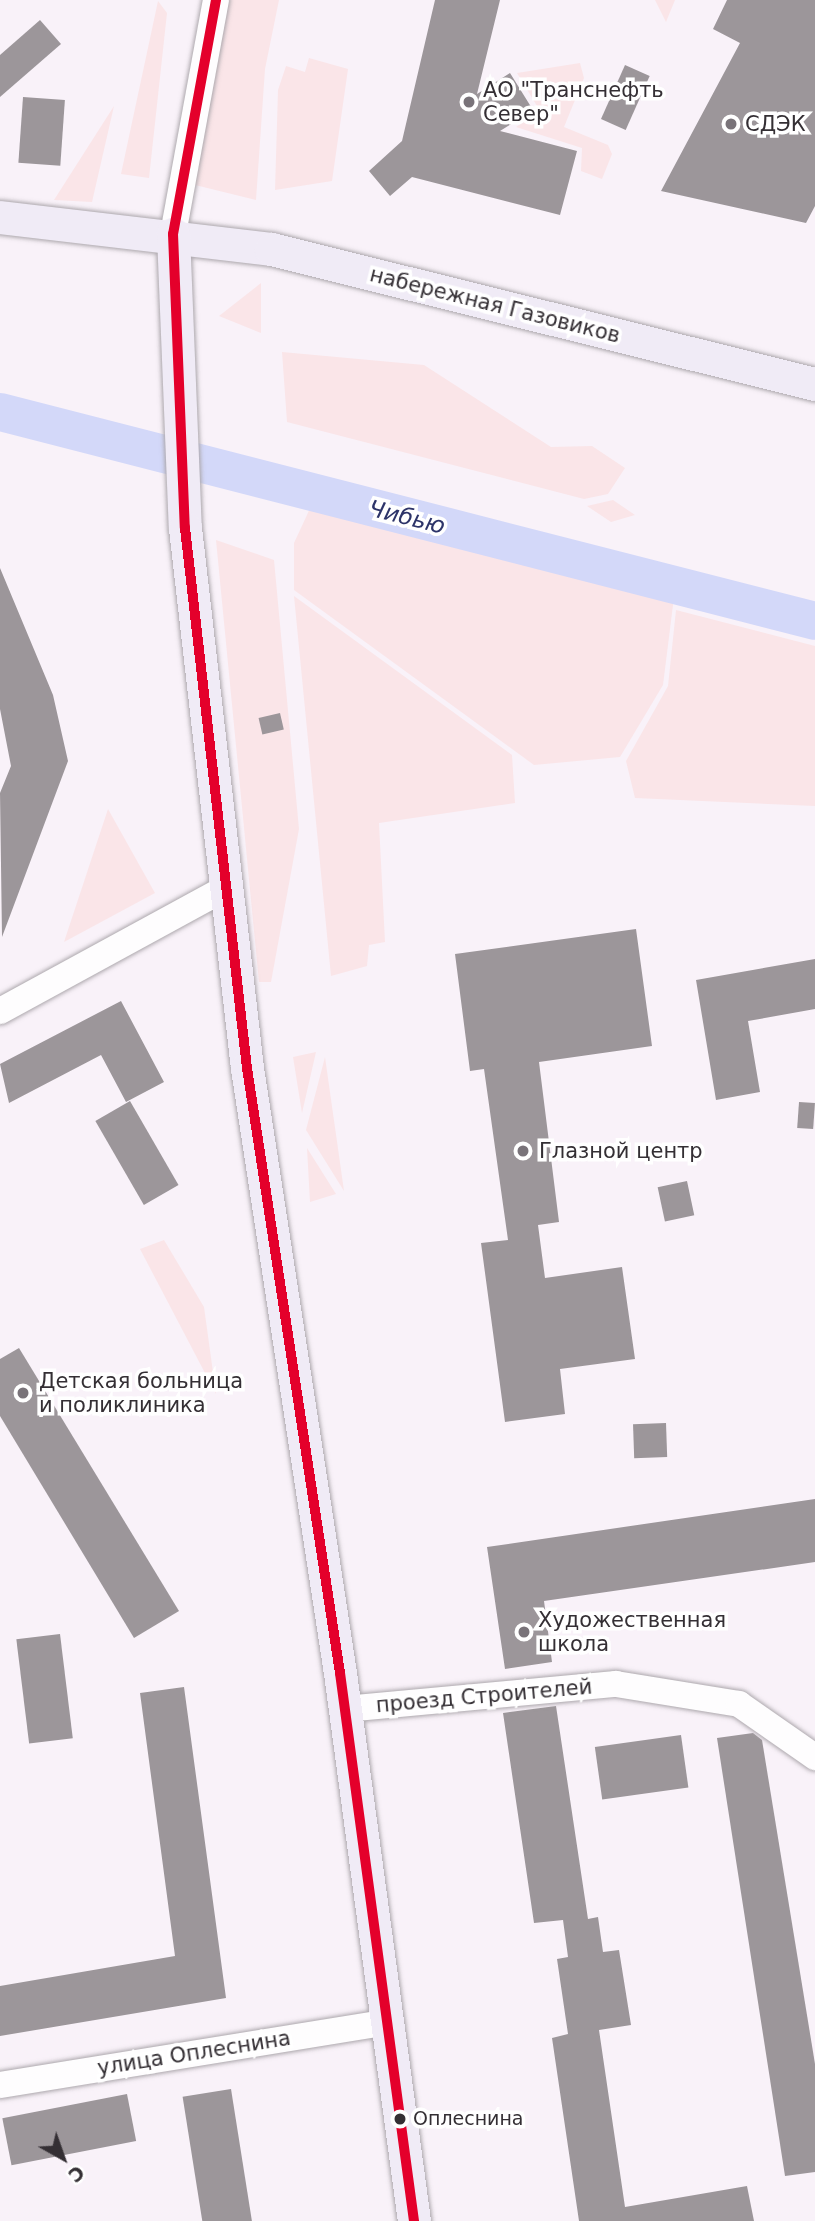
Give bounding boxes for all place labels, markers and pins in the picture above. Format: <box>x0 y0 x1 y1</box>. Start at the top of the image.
place label: АО "Транснефть Север" <box>483 77 664 127</box>
marker: АО "Транснефть Север" <box>461 94 477 110</box>
place label: СДЭК <box>745 111 806 137</box>
marker: СДЭК <box>723 116 739 132</box>
place label: Глазной центр <box>539 1138 703 1164</box>
marker: Глазной центр <box>513 1141 533 1161</box>
place label: Детская больница и поликлиника <box>39 1368 243 1418</box>
marker: Детская больница и поликлиника <box>13 1383 33 1403</box>
place label: Художественная школа <box>538 1607 726 1657</box>
marker: Художественная школа <box>516 1624 532 1640</box>
place label: Оплеснина <box>413 2108 523 2130</box>
marker: Оплеснина <box>393 2112 407 2126</box>

